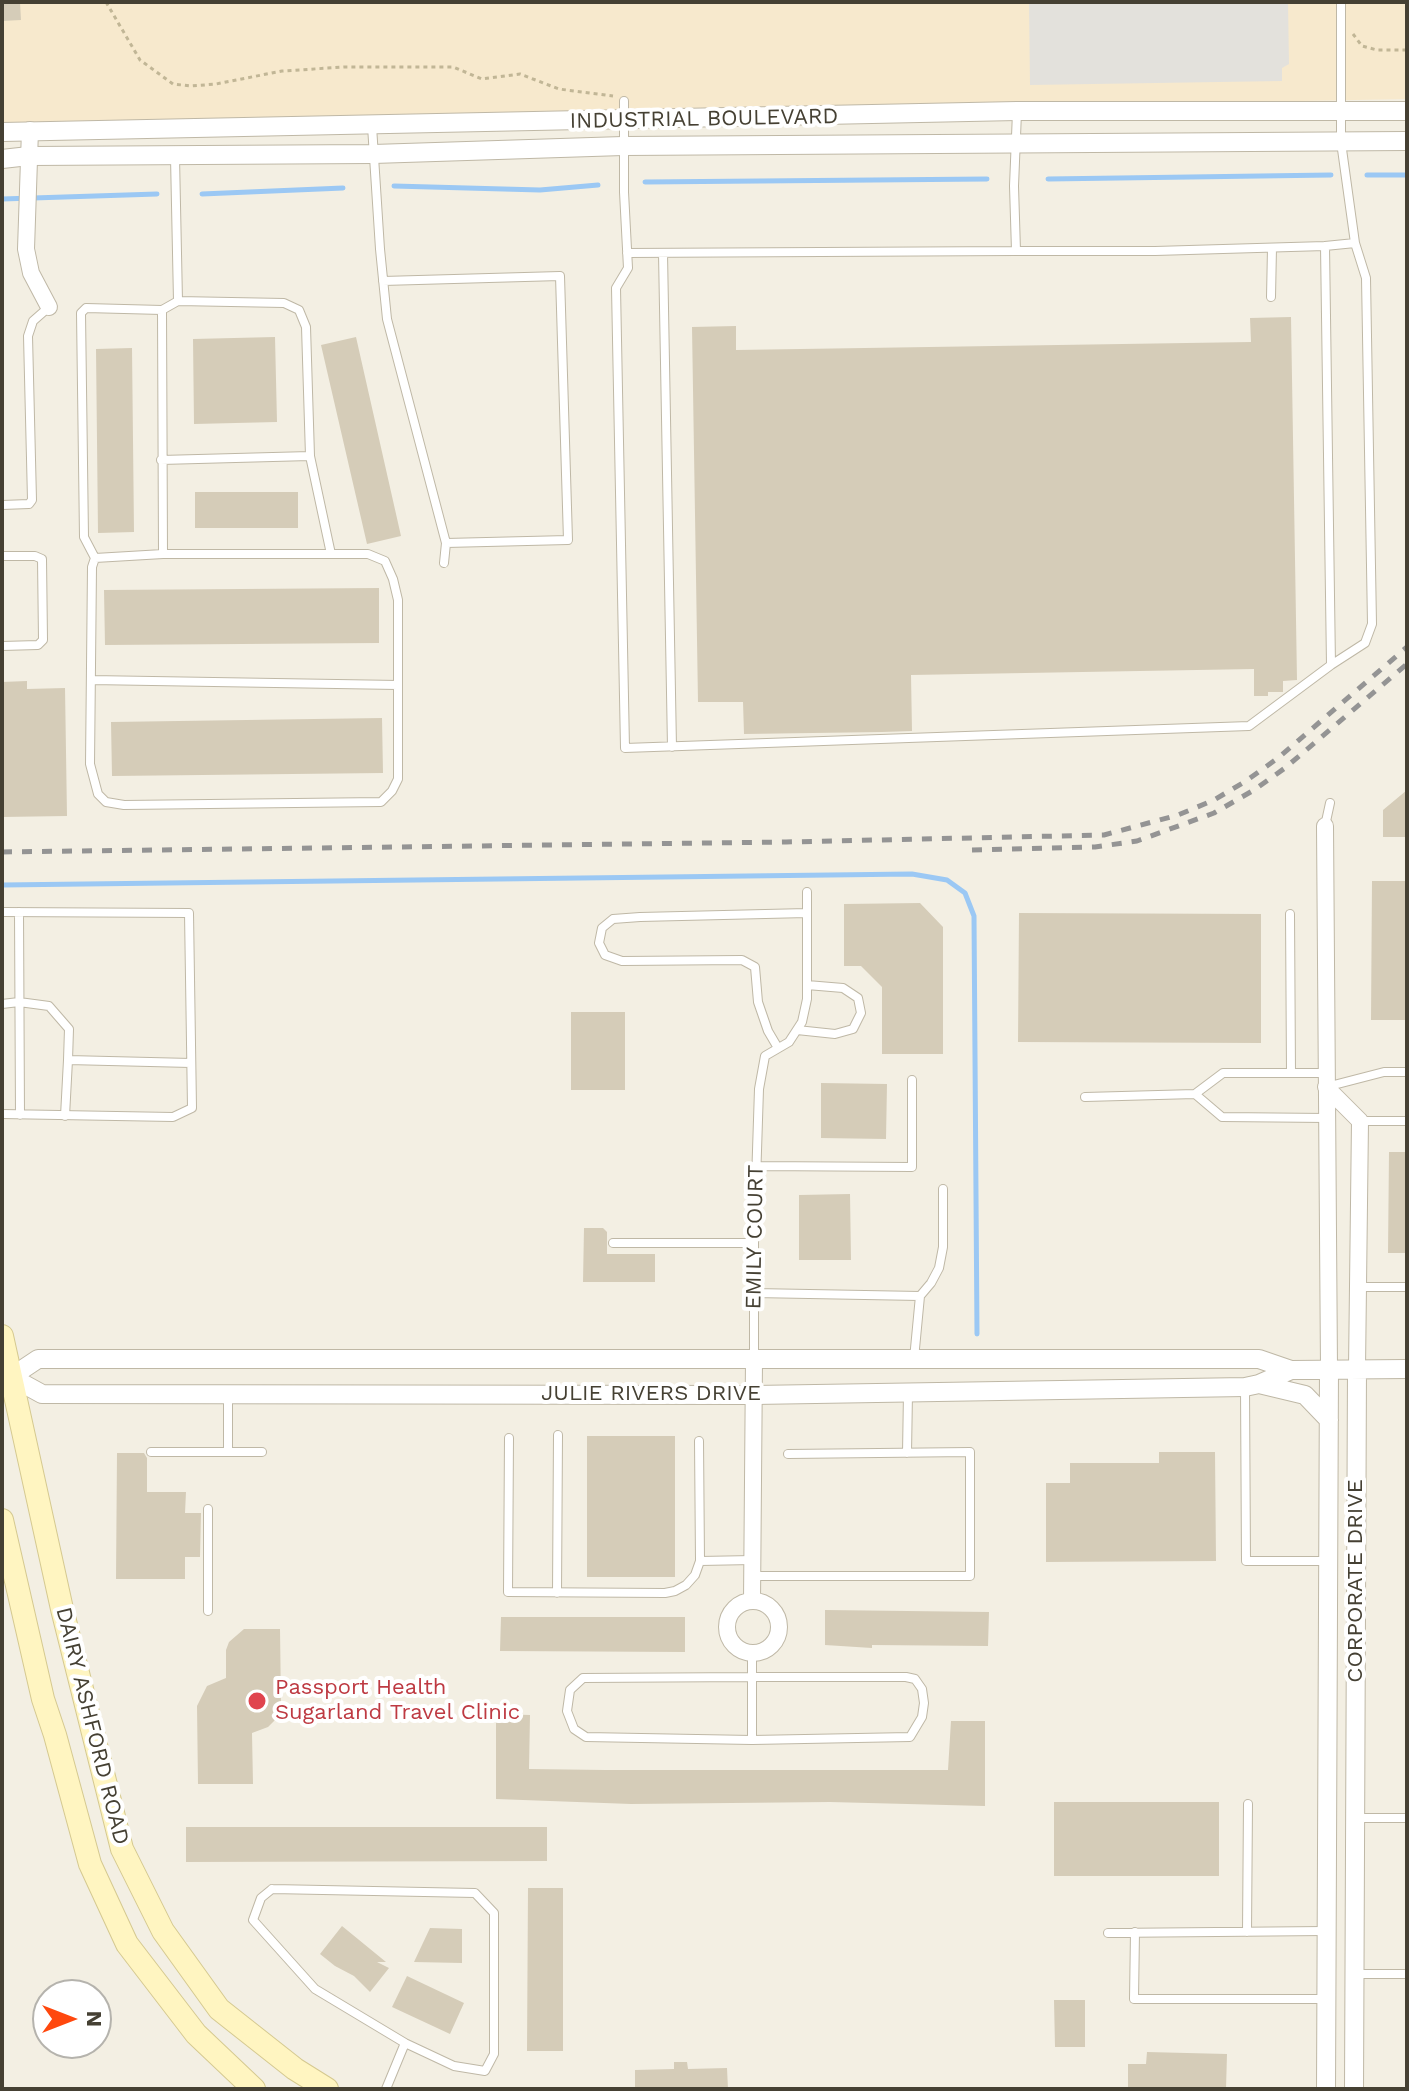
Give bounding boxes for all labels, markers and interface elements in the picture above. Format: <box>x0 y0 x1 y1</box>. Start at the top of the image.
street label: INDUSTRIAL BOULEVARD <box>569 103 839 135</box>
street label: EMILY COURT <box>741 1164 769 1310</box>
street label: JULIE RIVERS DRIVE <box>541 1381 761 1407</box>
street label: CORPORATE DRIVE <box>1343 1479 1369 1683</box>
street label: DAIRY ASHFORD ROAD <box>50 1605 134 1847</box>
place label: Passport Health Sugarland Travel Clinic <box>275 1675 520 1726</box>
marker: Passport Health Sugarland Travel Clinic <box>246 1690 268 1712</box>
north arrow <box>32 1979 112 2059</box>
text: N <box>82 2011 107 2027</box>

